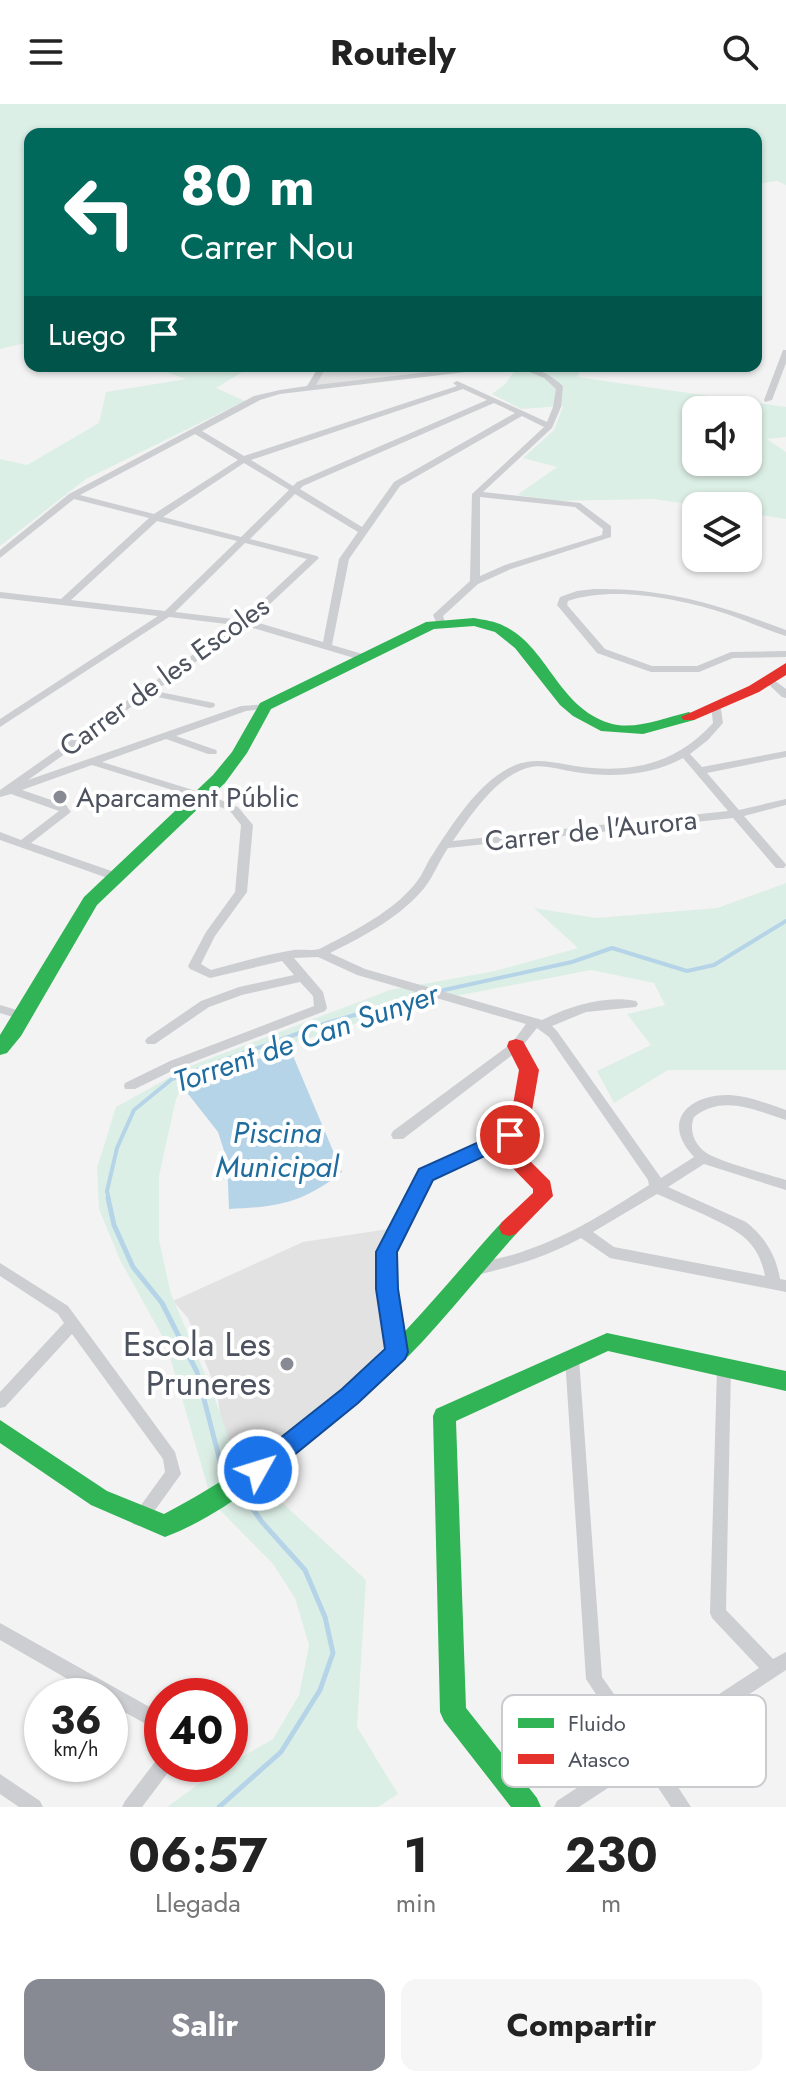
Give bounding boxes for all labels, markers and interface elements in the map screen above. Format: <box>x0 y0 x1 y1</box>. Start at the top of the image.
text: Routely <box>330 26 456 78</box>
icon: menu <box>24 30 68 74</box>
icon: search <box>718 30 762 74</box>
text: 80 m <box>180 145 315 226</box>
icon: left <box>48 160 152 264</box>
text: Carrer Nou <box>180 220 354 272</box>
icon: arrive <box>142 312 186 356</box>
text: Luego <box>48 313 126 356</box>
map controls <box>682 396 762 572</box>
button: sound <box>682 396 762 476</box>
button: layers <box>682 492 762 572</box>
street label: Carrer de les Escoles <box>51 586 278 767</box>
place label: Aparcament Públic <box>76 777 299 818</box>
marker: Aparcament Públic <box>51 788 69 806</box>
street label: Carrer de l'Aurora <box>483 799 699 862</box>
water label: Torrent de Can Sunyer <box>168 971 446 1103</box>
pin <box>476 1101 544 1169</box>
water label: Piscina Municipal <box>215 1111 340 1188</box>
icon: arrive <box>488 1113 532 1157</box>
place label: Escola Les Pruneres <box>123 1320 271 1408</box>
marker: Escola Les Pruneres <box>278 1355 296 1373</box>
position arrow <box>216 1428 300 1512</box>
speed limit sign: 40 <box>144 1678 248 1782</box>
text: 36 <box>50 1691 102 1749</box>
legend <box>502 1695 766 1787</box>
text: Fluido <box>568 1707 626 1739</box>
text: km/h <box>53 1735 99 1764</box>
text: Atasco <box>568 1743 630 1775</box>
text: 06:57 <box>128 1821 267 1890</box>
text: 1 <box>404 1821 428 1890</box>
text: 230 <box>565 1821 658 1890</box>
text: Llegada <box>155 1884 241 1922</box>
text: min <box>396 1884 436 1922</box>
text: m <box>601 1884 621 1922</box>
button: Salir <box>24 1979 385 2071</box>
button: Compartir <box>401 1979 762 2071</box>

